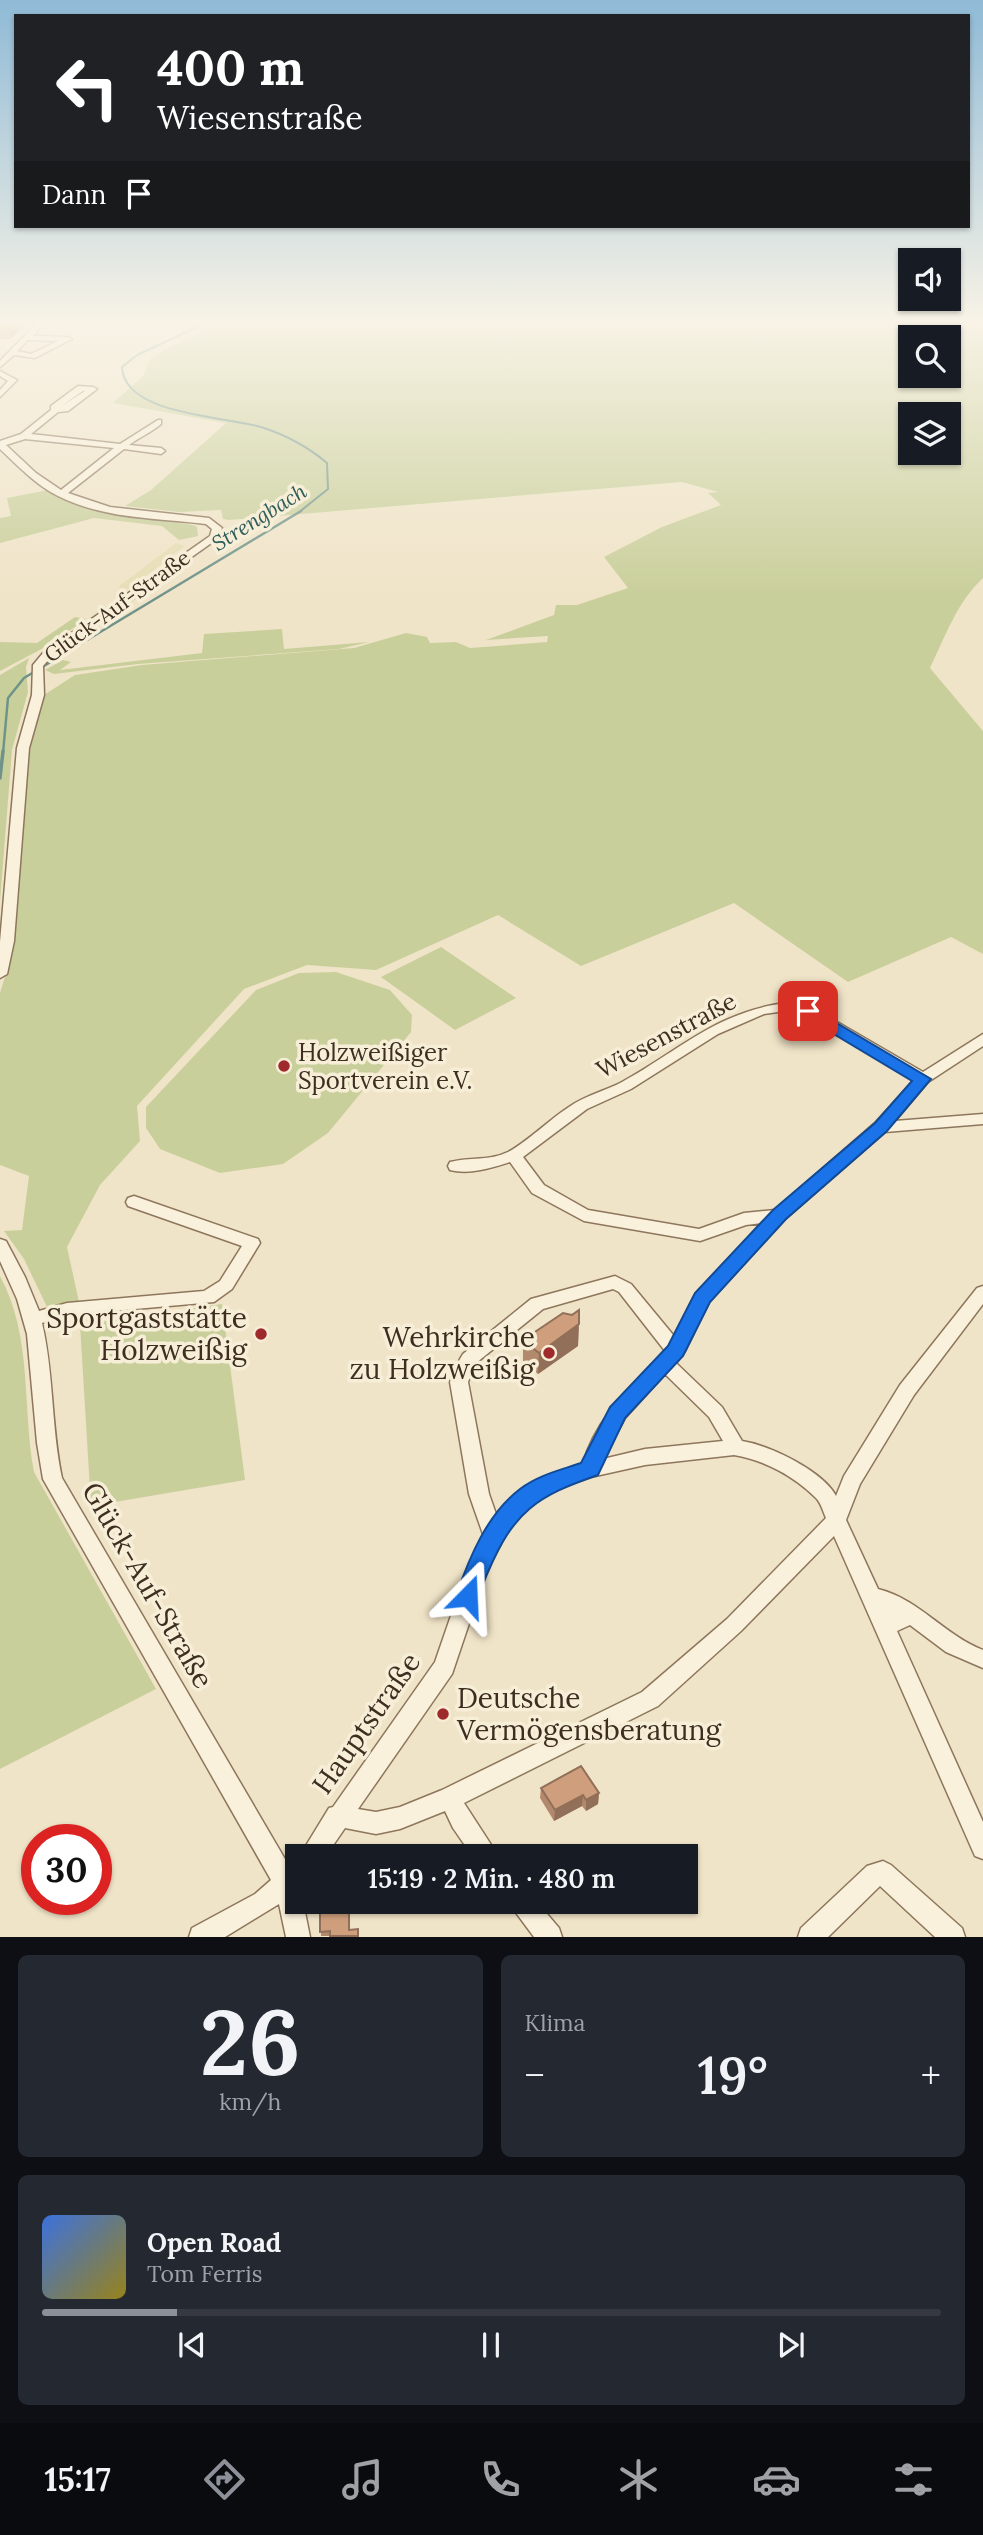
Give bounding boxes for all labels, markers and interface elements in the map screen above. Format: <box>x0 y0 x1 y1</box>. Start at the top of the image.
text: 400 m <box>157 36 304 98</box>
icon: left <box>42 42 133 133</box>
text: Wiesenstraße <box>157 97 363 138</box>
icon: arrive <box>120 175 158 213</box>
text: Dann <box>42 178 106 211</box>
map controls <box>898 248 961 465</box>
button: sound <box>898 248 961 311</box>
button: search <box>898 325 961 388</box>
button: layers <box>898 402 961 465</box>
water label: Strengbach <box>207 477 311 557</box>
street label: Glück-Auf-Straße <box>39 544 195 668</box>
pin <box>778 981 838 1041</box>
street label: Wiesenstraße <box>591 985 741 1085</box>
icon: arrive <box>789 992 827 1030</box>
place label: Holzweißiger Sportverein e.V. <box>298 1037 472 1096</box>
marker: Holzweißiger Sportverein e.V. <box>276 1058 292 1074</box>
place label: Sportgaststätte Holzweißig <box>46 1300 248 1368</box>
place label: Wehrkirche zu Holzweißig <box>350 1319 536 1387</box>
marker: Sportgaststätte Holzweißig <box>253 1326 269 1342</box>
marker: Wehrkirche zu Holzweißig <box>541 1345 557 1361</box>
street label: Glück-Auf-Straße <box>74 1476 222 1694</box>
position arrow <box>431 1559 505 1633</box>
street label: Hauptstraße <box>304 1645 428 1801</box>
place label: Deutsche Vermögensberatung <box>456 1680 722 1748</box>
marker: Deutsche Vermögensberatung <box>435 1706 451 1722</box>
speed limit sign: 30 <box>21 1824 112 1915</box>
text: 15:19 · 2 Min. · 480 m <box>368 1862 615 1895</box>
text: 26 <box>200 1983 301 2100</box>
text: Klima <box>525 2008 585 2037</box>
text: 19° <box>697 2042 768 2108</box>
text: − <box>525 2051 545 2099</box>
text: + <box>921 2051 941 2099</box>
text: km/h <box>219 2087 281 2116</box>
text: Open Road <box>147 2226 281 2259</box>
text: Tom Ferris <box>147 2259 262 2288</box>
icon: previous <box>173 2326 211 2364</box>
icon: pause <box>472 2326 510 2364</box>
icon: next <box>772 2326 810 2364</box>
icon: directions <box>200 2455 249 2504</box>
icon: music <box>338 2455 387 2504</box>
icon: phone <box>476 2455 525 2504</box>
icon: climate <box>614 2455 663 2504</box>
icon: car <box>752 2455 801 2504</box>
icon: filters <box>889 2455 938 2504</box>
text: 15:17 <box>44 2459 111 2500</box>

